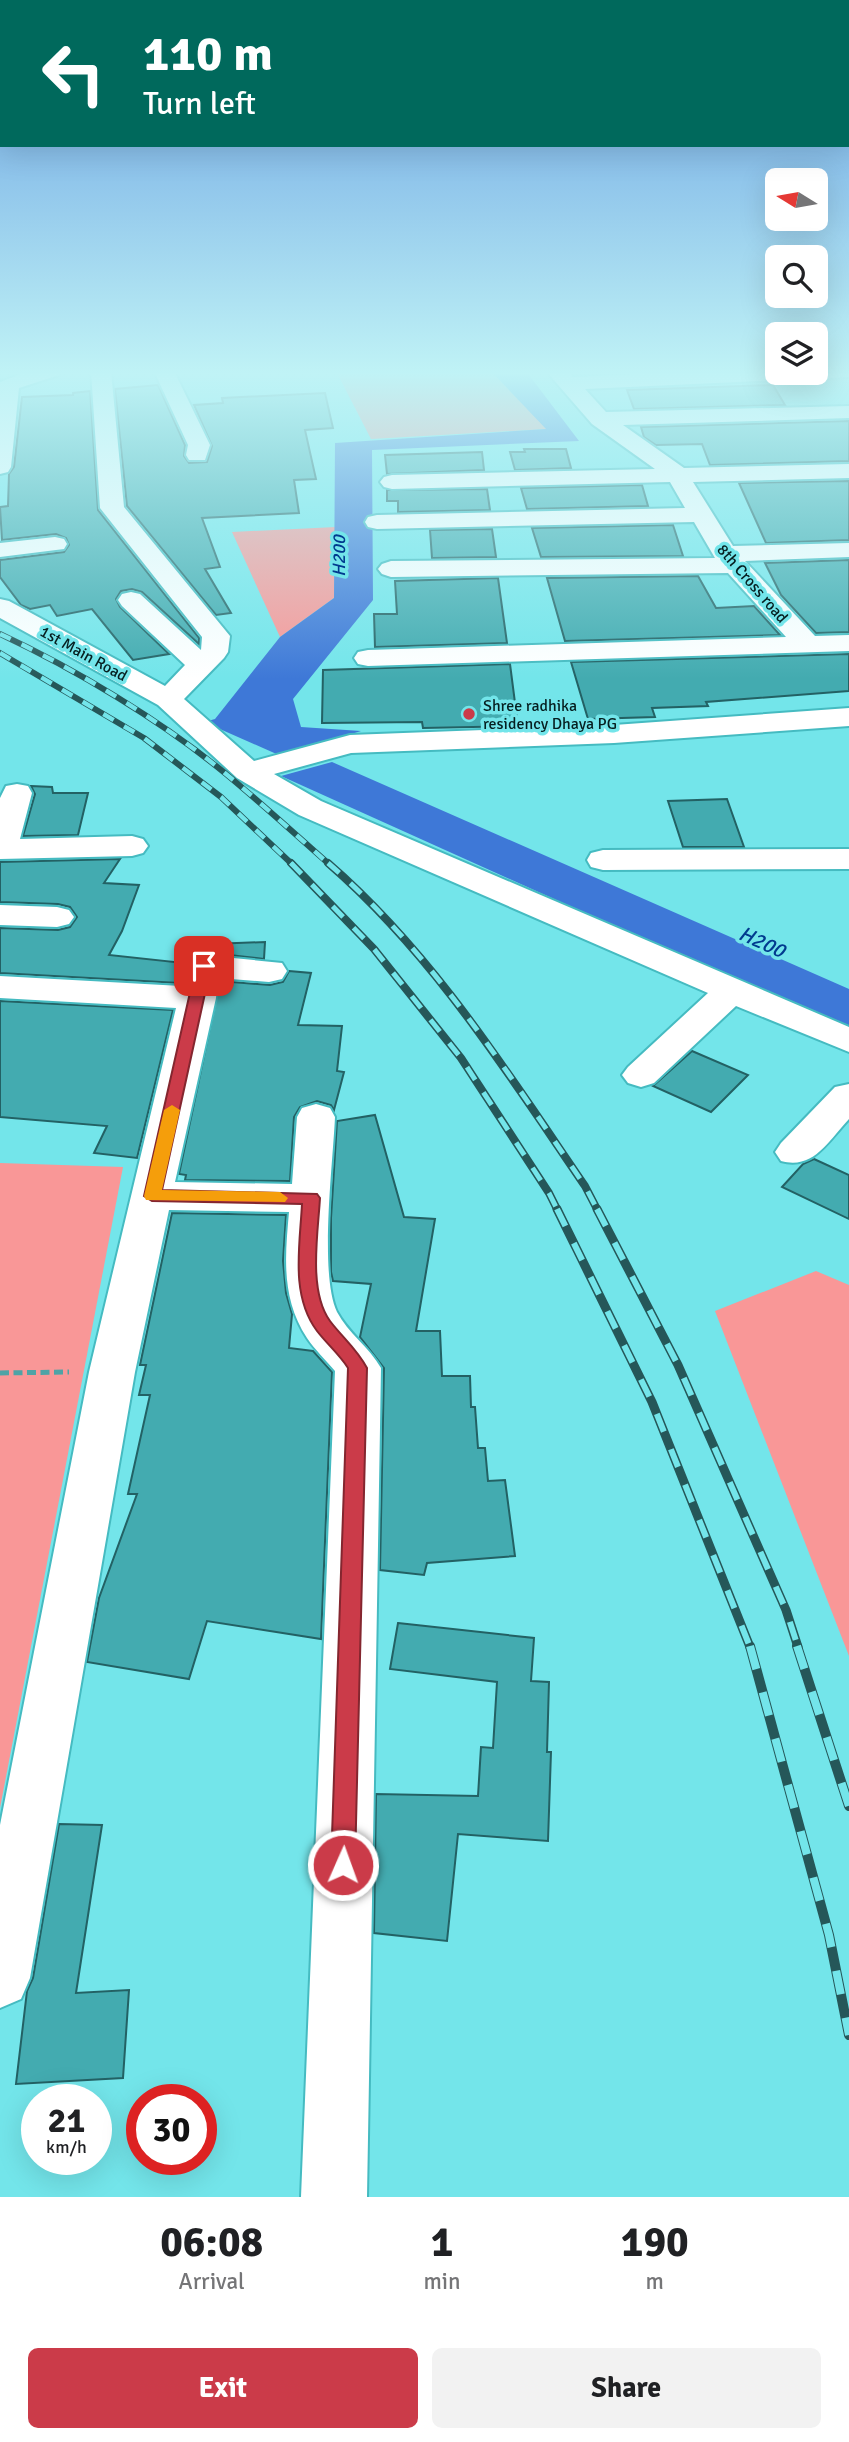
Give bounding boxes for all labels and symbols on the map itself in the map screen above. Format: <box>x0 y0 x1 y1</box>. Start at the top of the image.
north arrow <box>765 168 828 231</box>
water label: H200 <box>328 534 350 577</box>
street label: 8th Cross road <box>713 540 792 627</box>
street label: 1st Main Road <box>36 622 131 686</box>
place label: Shree radhika residency Dhaya PG <box>483 696 617 734</box>
marker: Shree radhika residency Dhaya PG <box>461 706 477 722</box>
water label: H200 <box>735 920 791 964</box>
pin <box>174 936 234 996</box>
position arrow <box>306 1828 380 1902</box>
speed limit sign: 30 <box>126 2084 217 2175</box>

